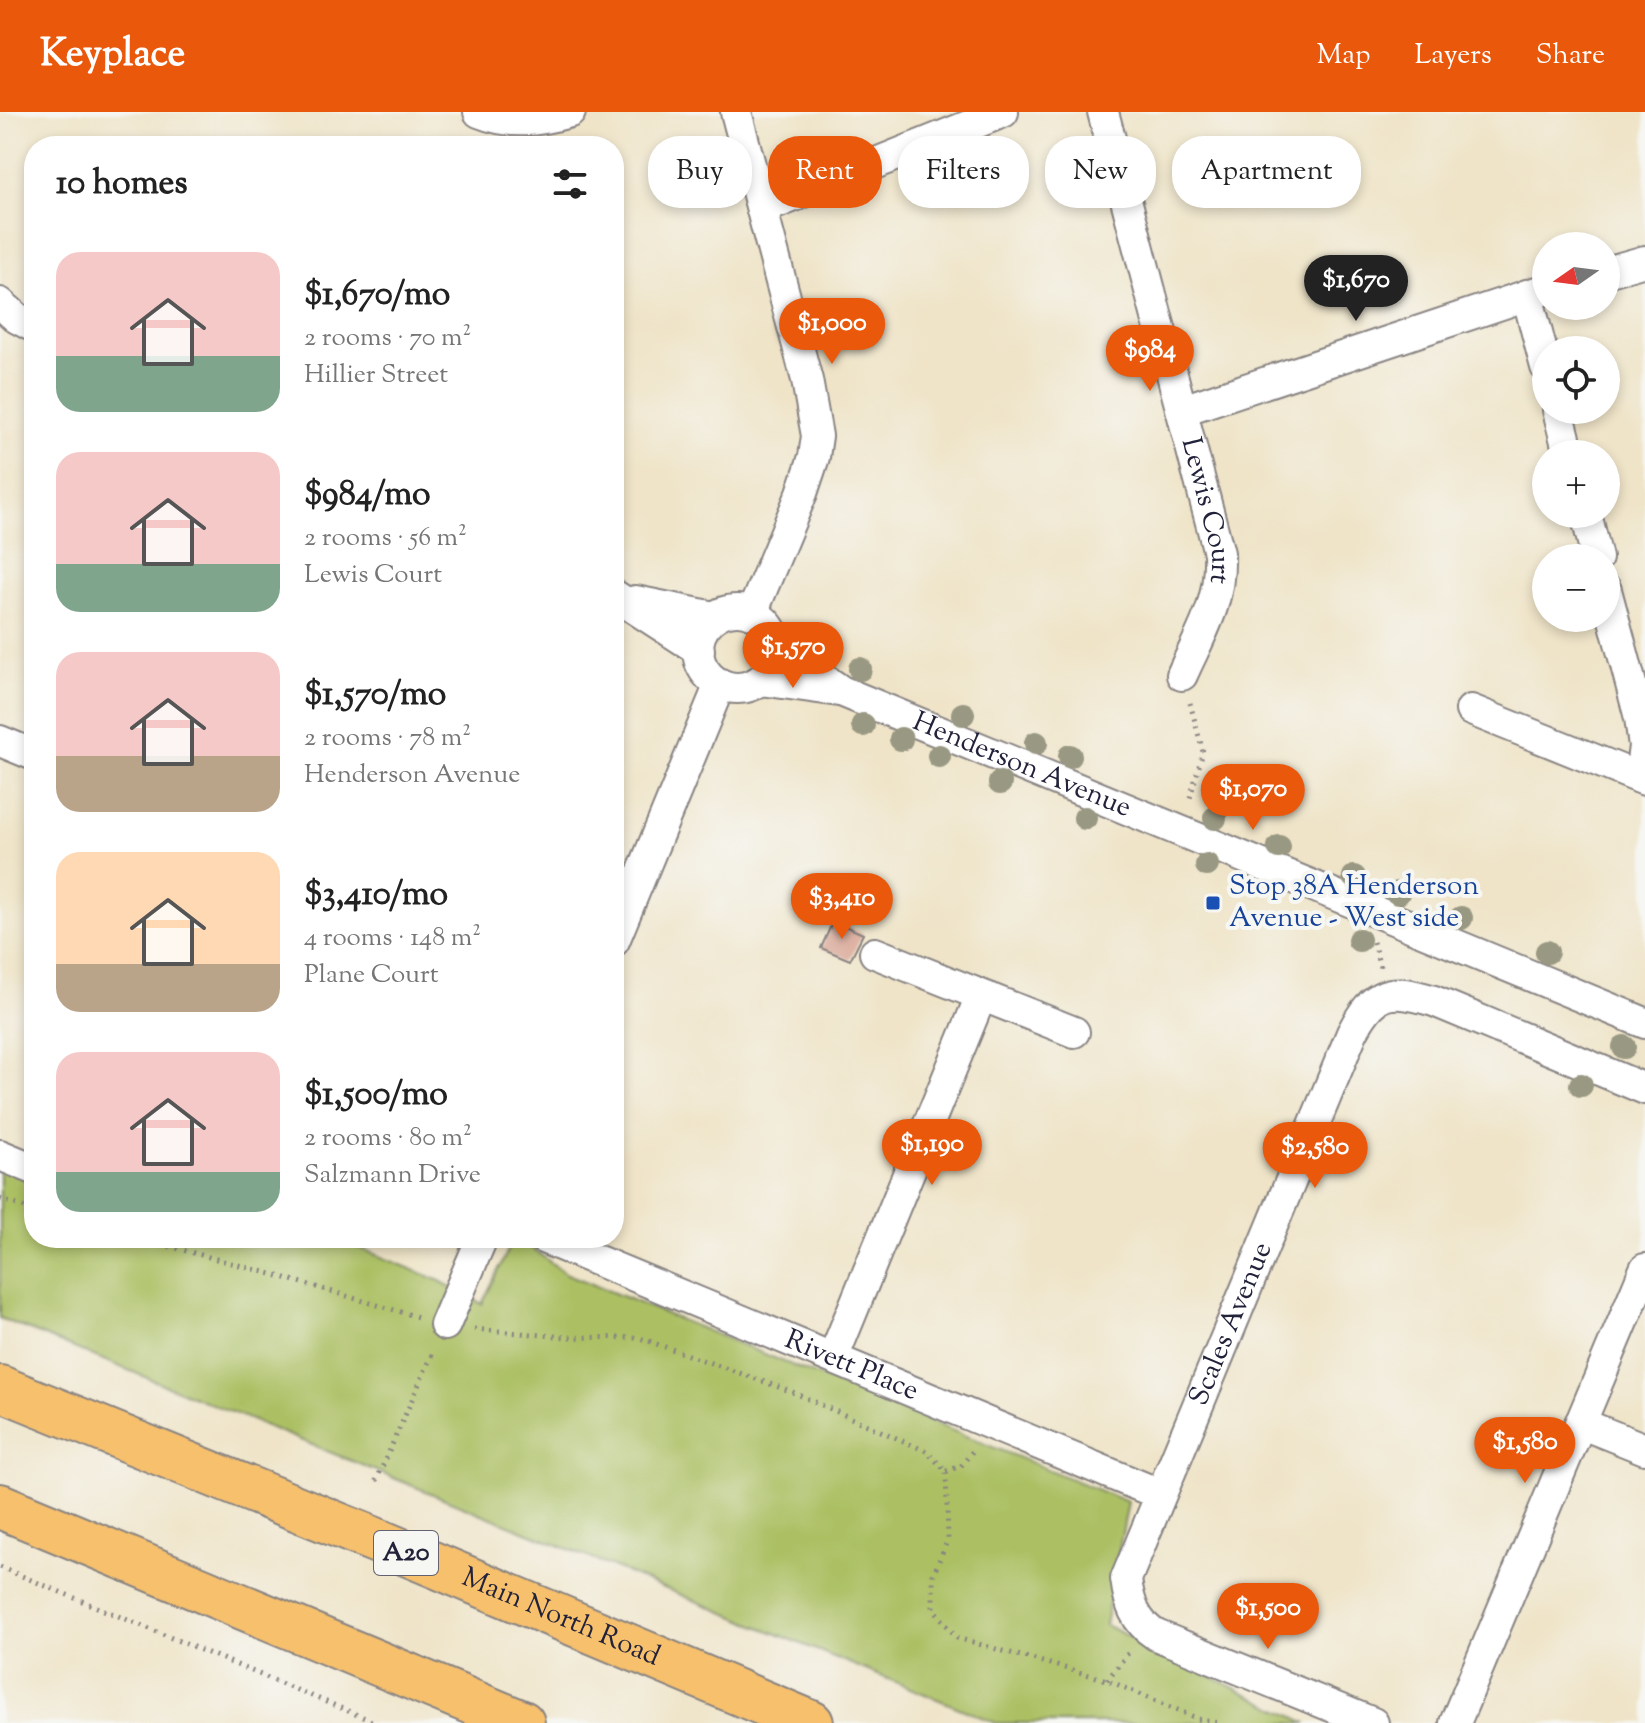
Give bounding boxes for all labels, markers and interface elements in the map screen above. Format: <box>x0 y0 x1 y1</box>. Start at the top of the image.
text: Keyplace <box>40 29 185 83</box>
text: Map <box>1317 36 1370 76</box>
text: Layers <box>1414 36 1492 76</box>
text: Share <box>1536 36 1605 76</box>
chip: Buy <box>648 136 752 208</box>
chip: Rent <box>768 136 882 208</box>
chip: Filters <box>898 136 1029 208</box>
chip: New <box>1045 136 1156 208</box>
chip: Apartment <box>1172 136 1361 208</box>
text: 10 homes <box>56 160 188 209</box>
icon: filters <box>548 162 592 206</box>
north arrow <box>1532 232 1620 320</box>
map controls <box>1532 232 1620 632</box>
pin: $1,670 <box>1291 255 1421 323</box>
text: $1,670 <box>1322 262 1390 299</box>
text: $1,670/mo <box>304 271 450 320</box>
icon: home <box>120 284 216 380</box>
pin: $1,000 <box>767 298 897 366</box>
text: $1,000 <box>797 305 867 342</box>
text: 2 rooms · 70 m² <box>304 320 471 357</box>
pin: $984 <box>1103 325 1197 393</box>
text: $984 <box>1124 332 1176 369</box>
button: locate <box>1532 336 1620 424</box>
text: Hillier Street <box>304 357 448 394</box>
street label: Lewis Court <box>1170 433 1239 586</box>
button: + <box>1532 440 1620 528</box>
text: $984/mo <box>304 471 431 520</box>
icon: home <box>120 484 216 580</box>
text: 2 rooms · 56 m² <box>304 520 467 557</box>
button: − <box>1532 544 1620 632</box>
text: Lewis Court <box>304 557 442 594</box>
pin: $1,570 <box>728 622 858 690</box>
text: $1,570 <box>761 629 825 666</box>
text: $1,570/mo <box>304 671 446 720</box>
icon: home <box>120 684 216 780</box>
street label: Henderson Avenue <box>906 703 1137 829</box>
text: 2 rooms · 78 m² <box>304 720 471 757</box>
text: Henderson Avenue <box>304 757 520 794</box>
pin: $1,070 <box>1188 764 1318 832</box>
text: $1,070 <box>1219 771 1287 808</box>
place label: Stop 38A Henderson Avenue - West side <box>1229 867 1479 939</box>
text: $3,410/mo <box>304 871 448 920</box>
pin: $3,410 <box>777 873 907 941</box>
text: $3,410 <box>809 880 875 917</box>
icon: home <box>120 884 216 980</box>
marker: Stop 38A Henderson Avenue - West side <box>1204 894 1222 912</box>
text: 4 rooms · 148 m² <box>304 920 481 957</box>
text: Plane Court <box>304 957 439 994</box>
text: $1,500/mo <box>304 1071 448 1120</box>
icon: home <box>120 1084 216 1180</box>
pin: $1,190 <box>867 1119 997 1187</box>
text: 2 rooms · 80 m² <box>304 1120 472 1157</box>
pin: $2,580 <box>1250 1122 1380 1190</box>
text: $1,190 <box>900 1126 964 1163</box>
text: $2,580 <box>1281 1129 1349 1166</box>
text: Salzmann Drive <box>304 1157 481 1194</box>
street label: Scales Avenue <box>1180 1236 1283 1412</box>
street label: Rivett Place <box>778 1321 925 1412</box>
pin: $1,580 <box>1460 1417 1590 1485</box>
text: $1,580 <box>1492 1424 1558 1461</box>
road number: A20 <box>374 1531 438 1575</box>
street label: Main North Road <box>455 1558 666 1677</box>
pin: $1,500 <box>1203 1583 1333 1651</box>
text: $1,500 <box>1235 1590 1301 1627</box>

